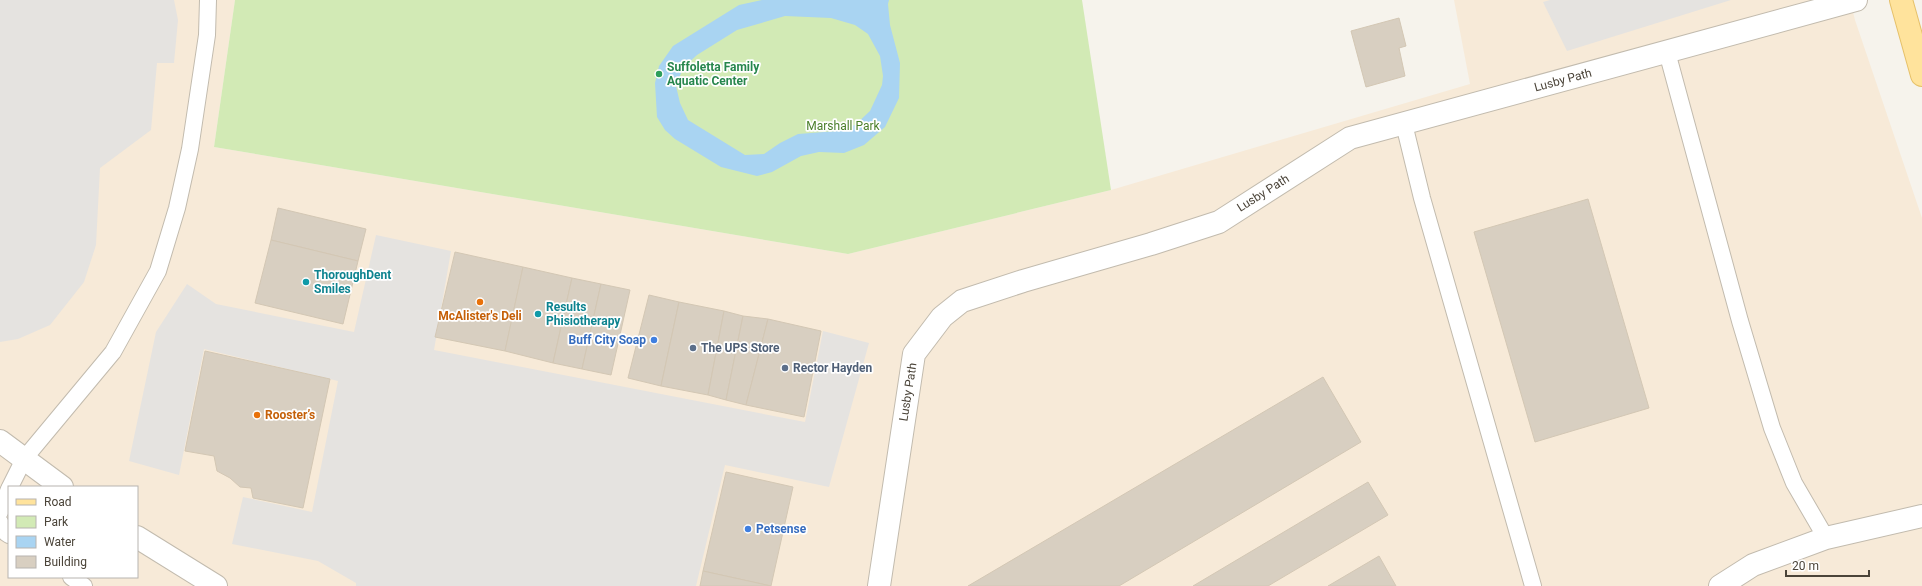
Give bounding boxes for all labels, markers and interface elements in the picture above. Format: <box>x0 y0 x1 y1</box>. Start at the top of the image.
place label: Suffoletta Family Aquatic Center <box>667 60 760 88</box>
street label: Lusby Path <box>1533 66 1593 94</box>
marker: Suffoletta Family Aquatic Center <box>654 69 664 79</box>
park label: Marshall Park <box>806 119 881 133</box>
street label: Lusby Path <box>1234 171 1292 215</box>
place label: ThoroughDent Smiles <box>314 268 391 296</box>
marker: ThoroughDent Smiles <box>301 277 311 287</box>
marker: McAlister's Deli <box>475 297 485 307</box>
place label: Results Phisiotherapy <box>546 300 621 328</box>
place label: McAlister's Deli <box>438 309 522 323</box>
marker: Results Phisiotherapy <box>533 309 543 319</box>
place label: Buff City Soap <box>569 333 646 347</box>
marker: Buff City Soap <box>649 335 659 345</box>
place label: The UPS Store <box>701 341 780 355</box>
marker: The UPS Store <box>688 343 698 353</box>
place label: Rector Hayden <box>793 361 872 375</box>
street label: Lusby Path <box>896 362 920 422</box>
marker: Rector Hayden <box>780 363 790 373</box>
place label: Rooster’s <box>265 408 315 422</box>
marker: Rooster’s <box>252 410 262 420</box>
legend <box>8 486 138 578</box>
text: Road <box>44 495 72 509</box>
text: Park <box>44 515 69 529</box>
place label: Petsense <box>756 522 807 536</box>
marker: Petsense <box>743 524 753 534</box>
text: Water <box>44 535 75 549</box>
scale bar <box>1786 552 1869 578</box>
text: Building <box>44 555 87 569</box>
text: 20 m <box>1792 559 1819 573</box>

